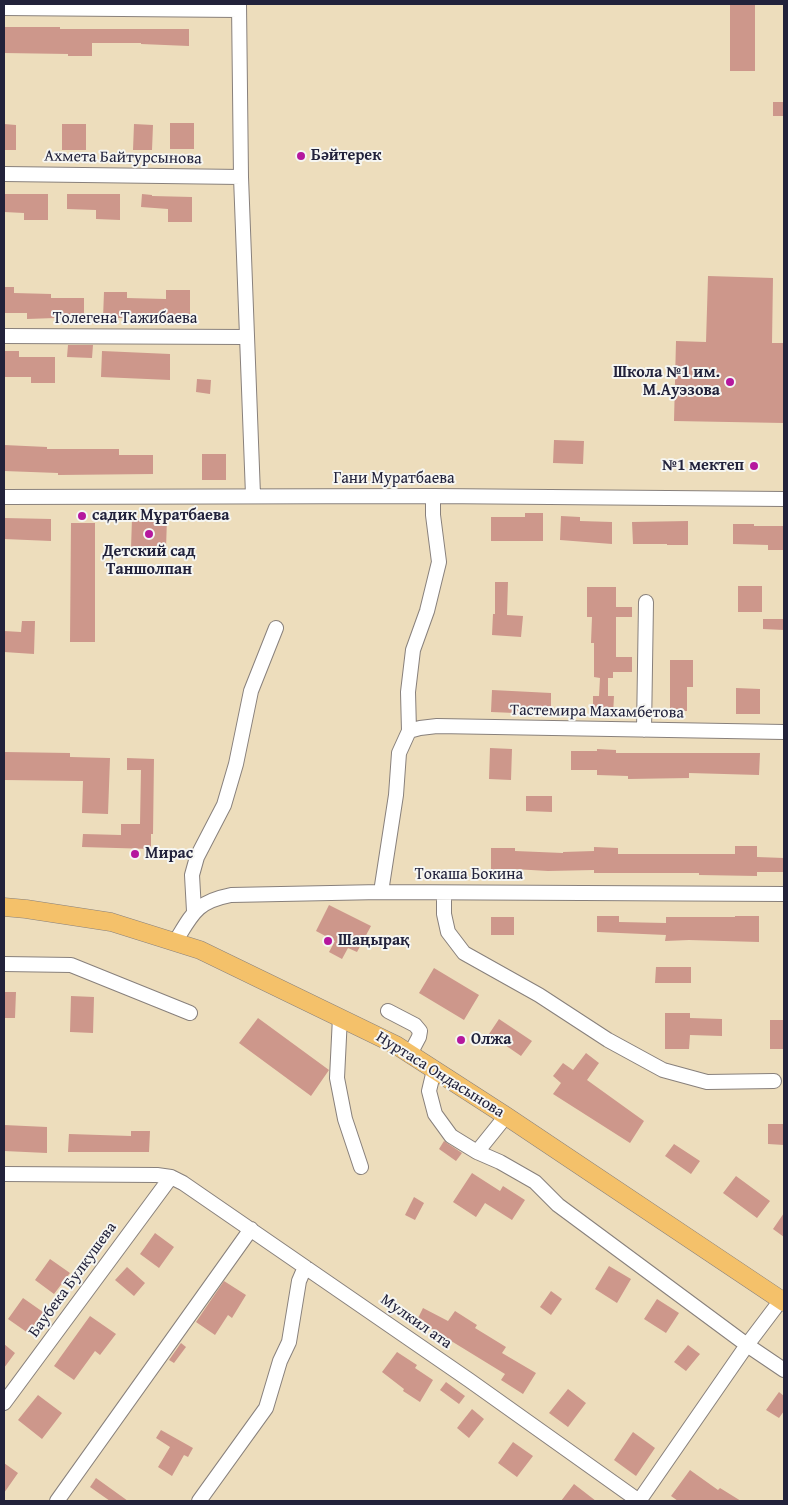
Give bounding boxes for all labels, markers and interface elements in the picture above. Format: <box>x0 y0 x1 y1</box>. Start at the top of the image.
place label: Бәйтерек <box>311 146 381 166</box>
street label: Ахмета Байтурсынова <box>44 147 202 169</box>
marker: Бәйтерек <box>295 150 307 162</box>
street label: Толегена Тажибаева <box>53 309 197 329</box>
place label: Школа №1 им. М.Ауэзова <box>613 363 720 401</box>
marker: Школа №1 им. М.Ауэзова <box>724 376 736 388</box>
place label: №1 мектеп <box>661 456 744 476</box>
marker: №1 мектеп <box>748 460 760 472</box>
street label: Гани Муратбаева <box>333 469 455 489</box>
place label: садик Мұратбаева <box>92 506 230 526</box>
marker: садик Мұратбаева <box>76 510 88 522</box>
marker: Детский сад Таншолпан <box>143 528 155 540</box>
place label: Детский сад Таншолпан <box>102 542 196 580</box>
street label: Тастемира Махамбетова <box>510 701 684 723</box>
place label: Мирас <box>145 844 193 864</box>
marker: Мирас <box>129 848 141 860</box>
street label: Токаша Бокина <box>415 865 523 885</box>
place label: Шаңырақ <box>338 931 409 951</box>
marker: Шаңырақ <box>322 935 334 947</box>
street label: Нуртаса Ондасынова <box>372 1028 508 1122</box>
place label: Олжа <box>471 1030 511 1050</box>
marker: Олжа <box>455 1034 467 1046</box>
street label: Баубека Булкушева <box>25 1219 121 1341</box>
street label: Мулкил ата <box>377 1290 455 1354</box>

